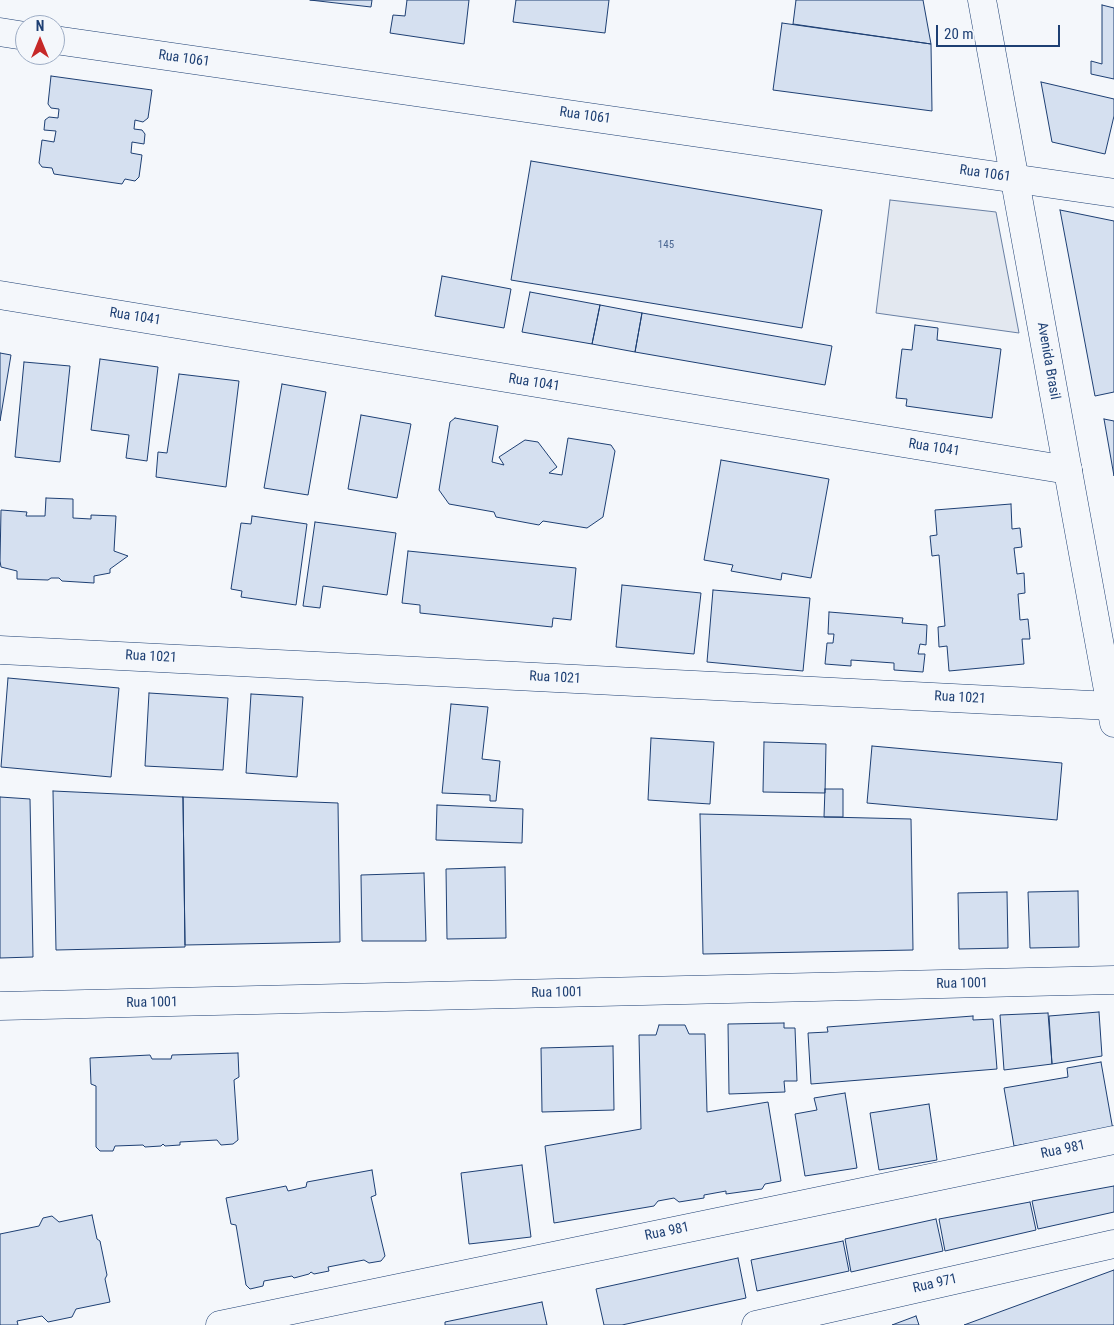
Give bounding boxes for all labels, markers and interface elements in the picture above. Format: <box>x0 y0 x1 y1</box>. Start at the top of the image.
north arrow <box>15 15 65 65</box>
scale bar <box>939 15 1063 47</box>
text: N <box>36 18 44 34</box>
text: 20 m <box>944 25 974 43</box>
street label: Rua 1061 <box>157 47 211 71</box>
street label: Rua 1061 <box>558 104 612 128</box>
street label: Rua 1061 <box>958 162 1012 186</box>
house number: 145 <box>658 238 674 252</box>
street label: Rua 1041 <box>108 305 162 329</box>
street label: Avenida Brasil <box>1033 321 1063 401</box>
street label: Rua 1041 <box>507 371 561 395</box>
street label: Rua 1041 <box>907 436 961 460</box>
street label: Rua 1021 <box>125 647 177 667</box>
street label: Rua 1021 <box>529 668 581 688</box>
street label: Rua 1021 <box>934 688 986 708</box>
street label: Rua 1001 <box>936 975 988 993</box>
street label: Rua 1001 <box>531 984 583 1002</box>
street label: Rua 1001 <box>126 994 178 1012</box>
street label: Rua 981 <box>1039 1137 1087 1163</box>
street label: Rua 981 <box>643 1219 691 1245</box>
street label: Rua 971 <box>911 1271 959 1297</box>

